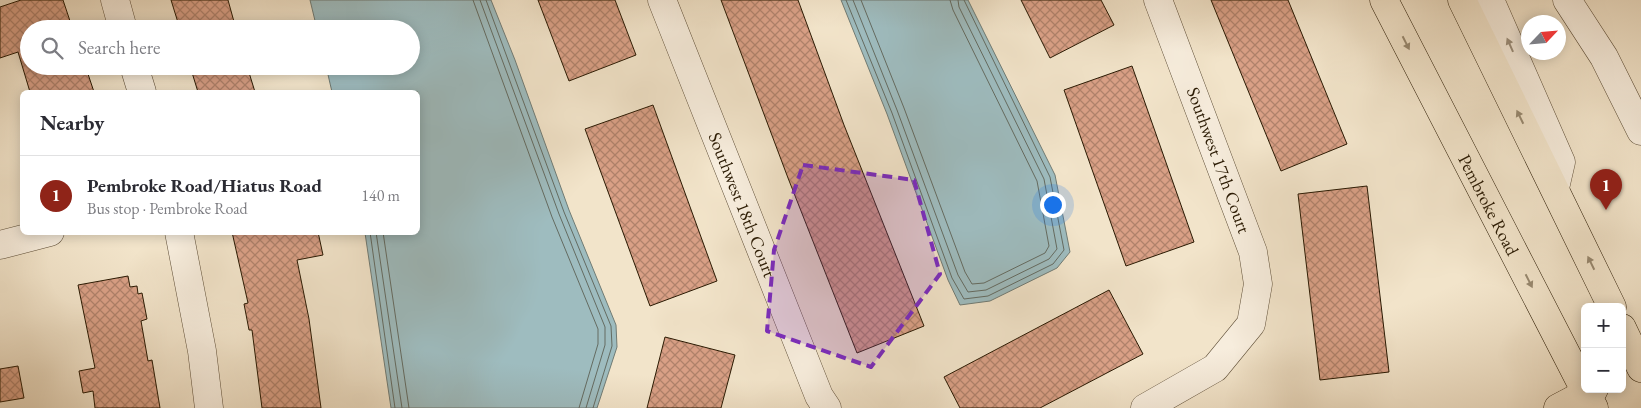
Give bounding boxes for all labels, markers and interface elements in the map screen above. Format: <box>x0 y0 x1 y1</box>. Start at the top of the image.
north arrow <box>1521 15 1566 60</box>
search box <box>20 20 420 75</box>
icon: search <box>38 34 66 62</box>
text: Search here <box>78 35 160 60</box>
one-way arrow <box>1402 36 1410 51</box>
one-way arrow <box>1506 38 1514 52</box>
street label: Southwest 17th Court <box>1182 84 1256 237</box>
text: Nearby <box>40 109 104 136</box>
one-way arrow <box>1515 110 1523 124</box>
street label: Southwest 18th Court <box>704 129 782 281</box>
street label: Pembroke Road <box>1454 150 1525 260</box>
pin: 1 <box>1590 169 1622 210</box>
text: Pembroke Road/Hiatus Road <box>87 173 322 198</box>
text: 1 <box>52 185 60 206</box>
text: 140 m <box>361 185 400 206</box>
your location <box>1040 192 1066 218</box>
text: Bus stop · Pembroke Road <box>87 198 248 219</box>
one-way arrow <box>1587 256 1595 270</box>
one-way arrow <box>1525 274 1533 288</box>
map controls <box>1581 303 1626 393</box>
button: + <box>1581 303 1626 348</box>
button: − <box>1581 348 1626 393</box>

